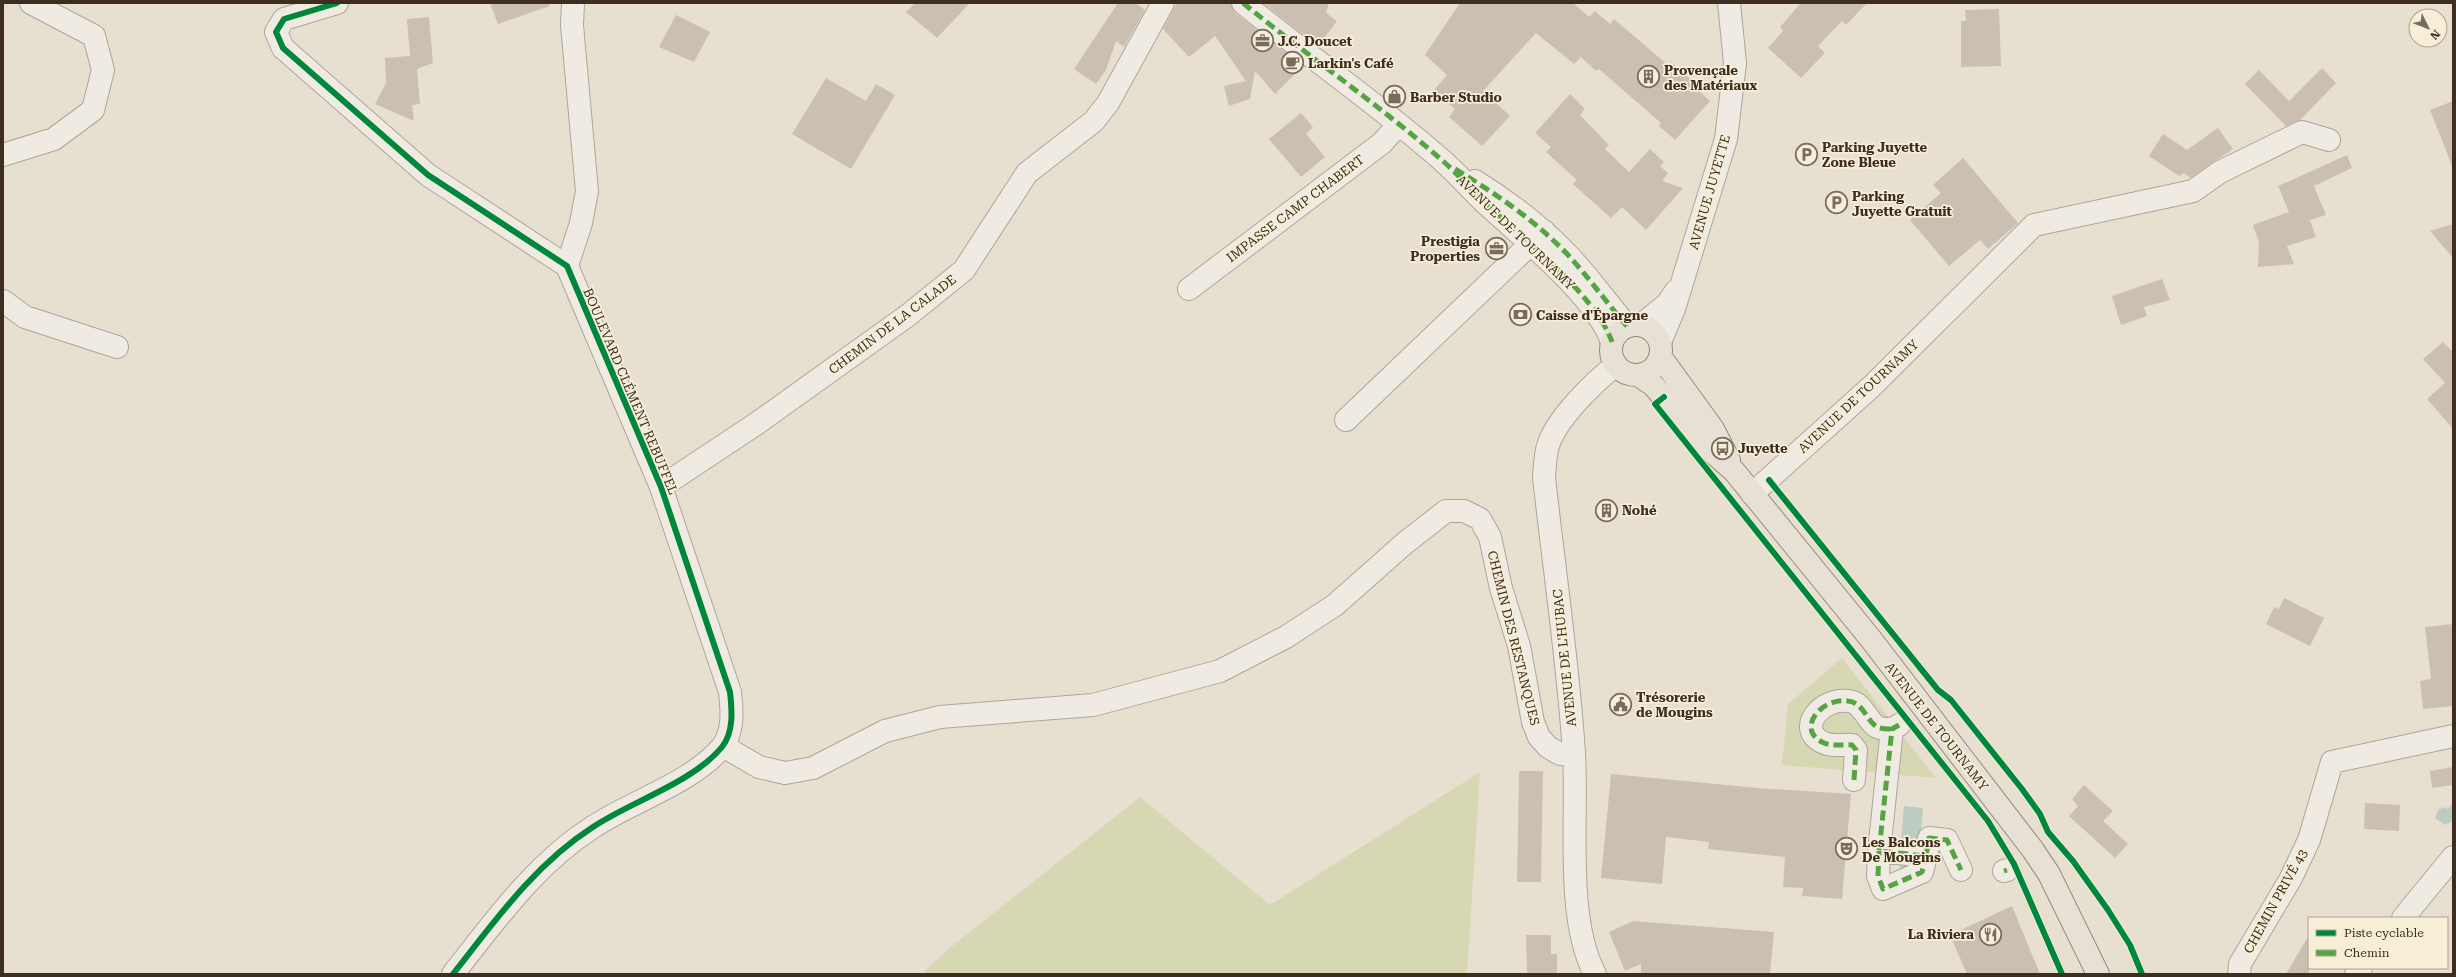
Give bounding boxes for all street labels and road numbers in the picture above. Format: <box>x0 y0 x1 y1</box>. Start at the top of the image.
street label: AVENUE JUYETTE <box>1686 133 1733 251</box>
street label: IMPASSE CAMP CHABERT <box>1224 152 1367 265</box>
street label: AVENUE DE TOURNAMY <box>1453 172 1578 293</box>
street label: CHEMIN DE LA CALADE <box>826 272 959 377</box>
street label: BOULEVARD CLÉMENT REBUFFEL <box>580 285 682 497</box>
street label: AVENUE DE TOURNAMY <box>1795 337 1922 456</box>
street label: CHEMIN DES RESTANQUES <box>1485 549 1543 727</box>
street label: AVENUE DE L'HUBAC <box>1550 589 1579 727</box>
street label: AVENUE DE TOURNAMY <box>1882 659 1991 794</box>
street label: CHEMIN PRIVÉ 43 <box>2240 846 2310 956</box>

